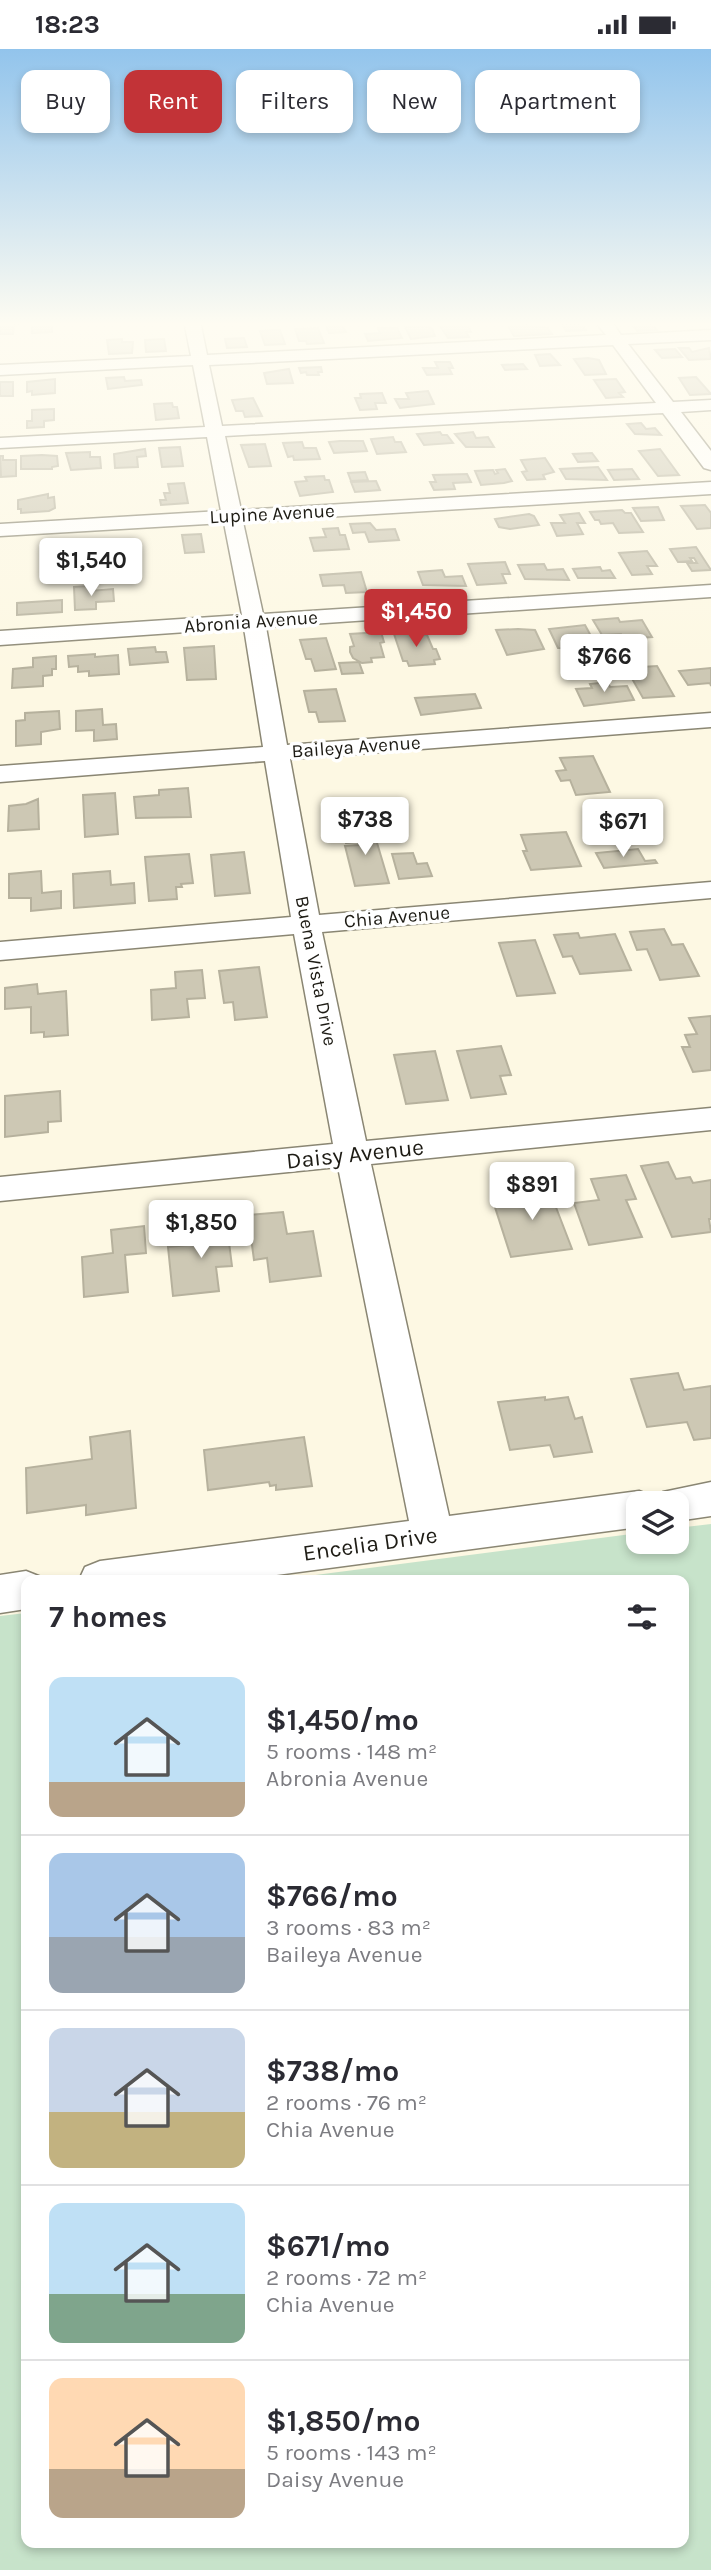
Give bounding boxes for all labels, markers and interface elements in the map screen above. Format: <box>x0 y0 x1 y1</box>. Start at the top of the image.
text: 18:23 <box>35 9 100 40</box>
chip: Buy <box>21 70 110 133</box>
chip: Rent <box>124 70 222 133</box>
chip: Filters <box>236 70 353 133</box>
chip: New <box>367 70 461 133</box>
chip: Apartment <box>475 70 640 133</box>
street label: Lupine Avenue <box>209 500 335 528</box>
pin: $1,540 <box>34 539 148 598</box>
text: $1,540 <box>55 547 127 574</box>
pin: $1,450 <box>359 589 473 649</box>
text: $1,450 <box>380 598 452 625</box>
street label: Abronia Avenue <box>183 606 319 638</box>
pin: $766 <box>563 635 645 694</box>
text: $766 <box>576 643 632 670</box>
street label: Baileya Avenue <box>291 732 421 762</box>
pin: $738 <box>324 797 406 857</box>
pin: $671 <box>582 799 664 859</box>
text: $738 <box>337 806 393 833</box>
text: $671 <box>598 808 648 835</box>
street label: Buena Vista Drive <box>291 894 341 1048</box>
street label: Chia Avenue <box>343 901 451 933</box>
street label: Daisy Avenue <box>285 1133 425 1175</box>
pin: $891 <box>491 1163 573 1222</box>
text: $891 <box>506 1171 558 1198</box>
pin: $1,850 <box>144 1201 258 1260</box>
text: $1,850 <box>165 1209 237 1236</box>
map controls <box>626 1491 689 1554</box>
button: layers <box>626 1491 689 1554</box>
street label: Encelia Drive <box>301 1521 439 1567</box>
icon: filters <box>623 1598 661 1636</box>
text: 7 homes <box>49 1599 167 1635</box>
text: $1,450/mo <box>266 1702 419 1738</box>
icon: home <box>105 1705 189 1789</box>
text: 5 rooms · 148 m² <box>266 1738 437 1765</box>
text: Abronia Avenue <box>266 1765 428 1792</box>
text: $766/mo <box>266 1878 398 1914</box>
icon: home <box>105 1881 189 1965</box>
text: 3 rooms · 83 m² <box>266 1914 431 1941</box>
text: Baileya Avenue <box>266 1941 423 1968</box>
text: $738/mo <box>266 2053 399 2089</box>
icon: home <box>105 2056 189 2140</box>
text: 2 rooms · 76 m² <box>266 2089 427 2116</box>
text: Chia Avenue <box>266 2116 395 2143</box>
text: $671/mo <box>266 2228 390 2264</box>
icon: home <box>105 2231 189 2315</box>
text: 2 rooms · 72 m² <box>266 2264 427 2291</box>
text: Chia Avenue <box>266 2291 395 2318</box>
text: $1,850/mo <box>266 2403 420 2439</box>
icon: home <box>105 2406 189 2490</box>
text: 5 rooms · 143 m² <box>266 2439 437 2466</box>
text: Daisy Avenue <box>266 2466 404 2493</box>

